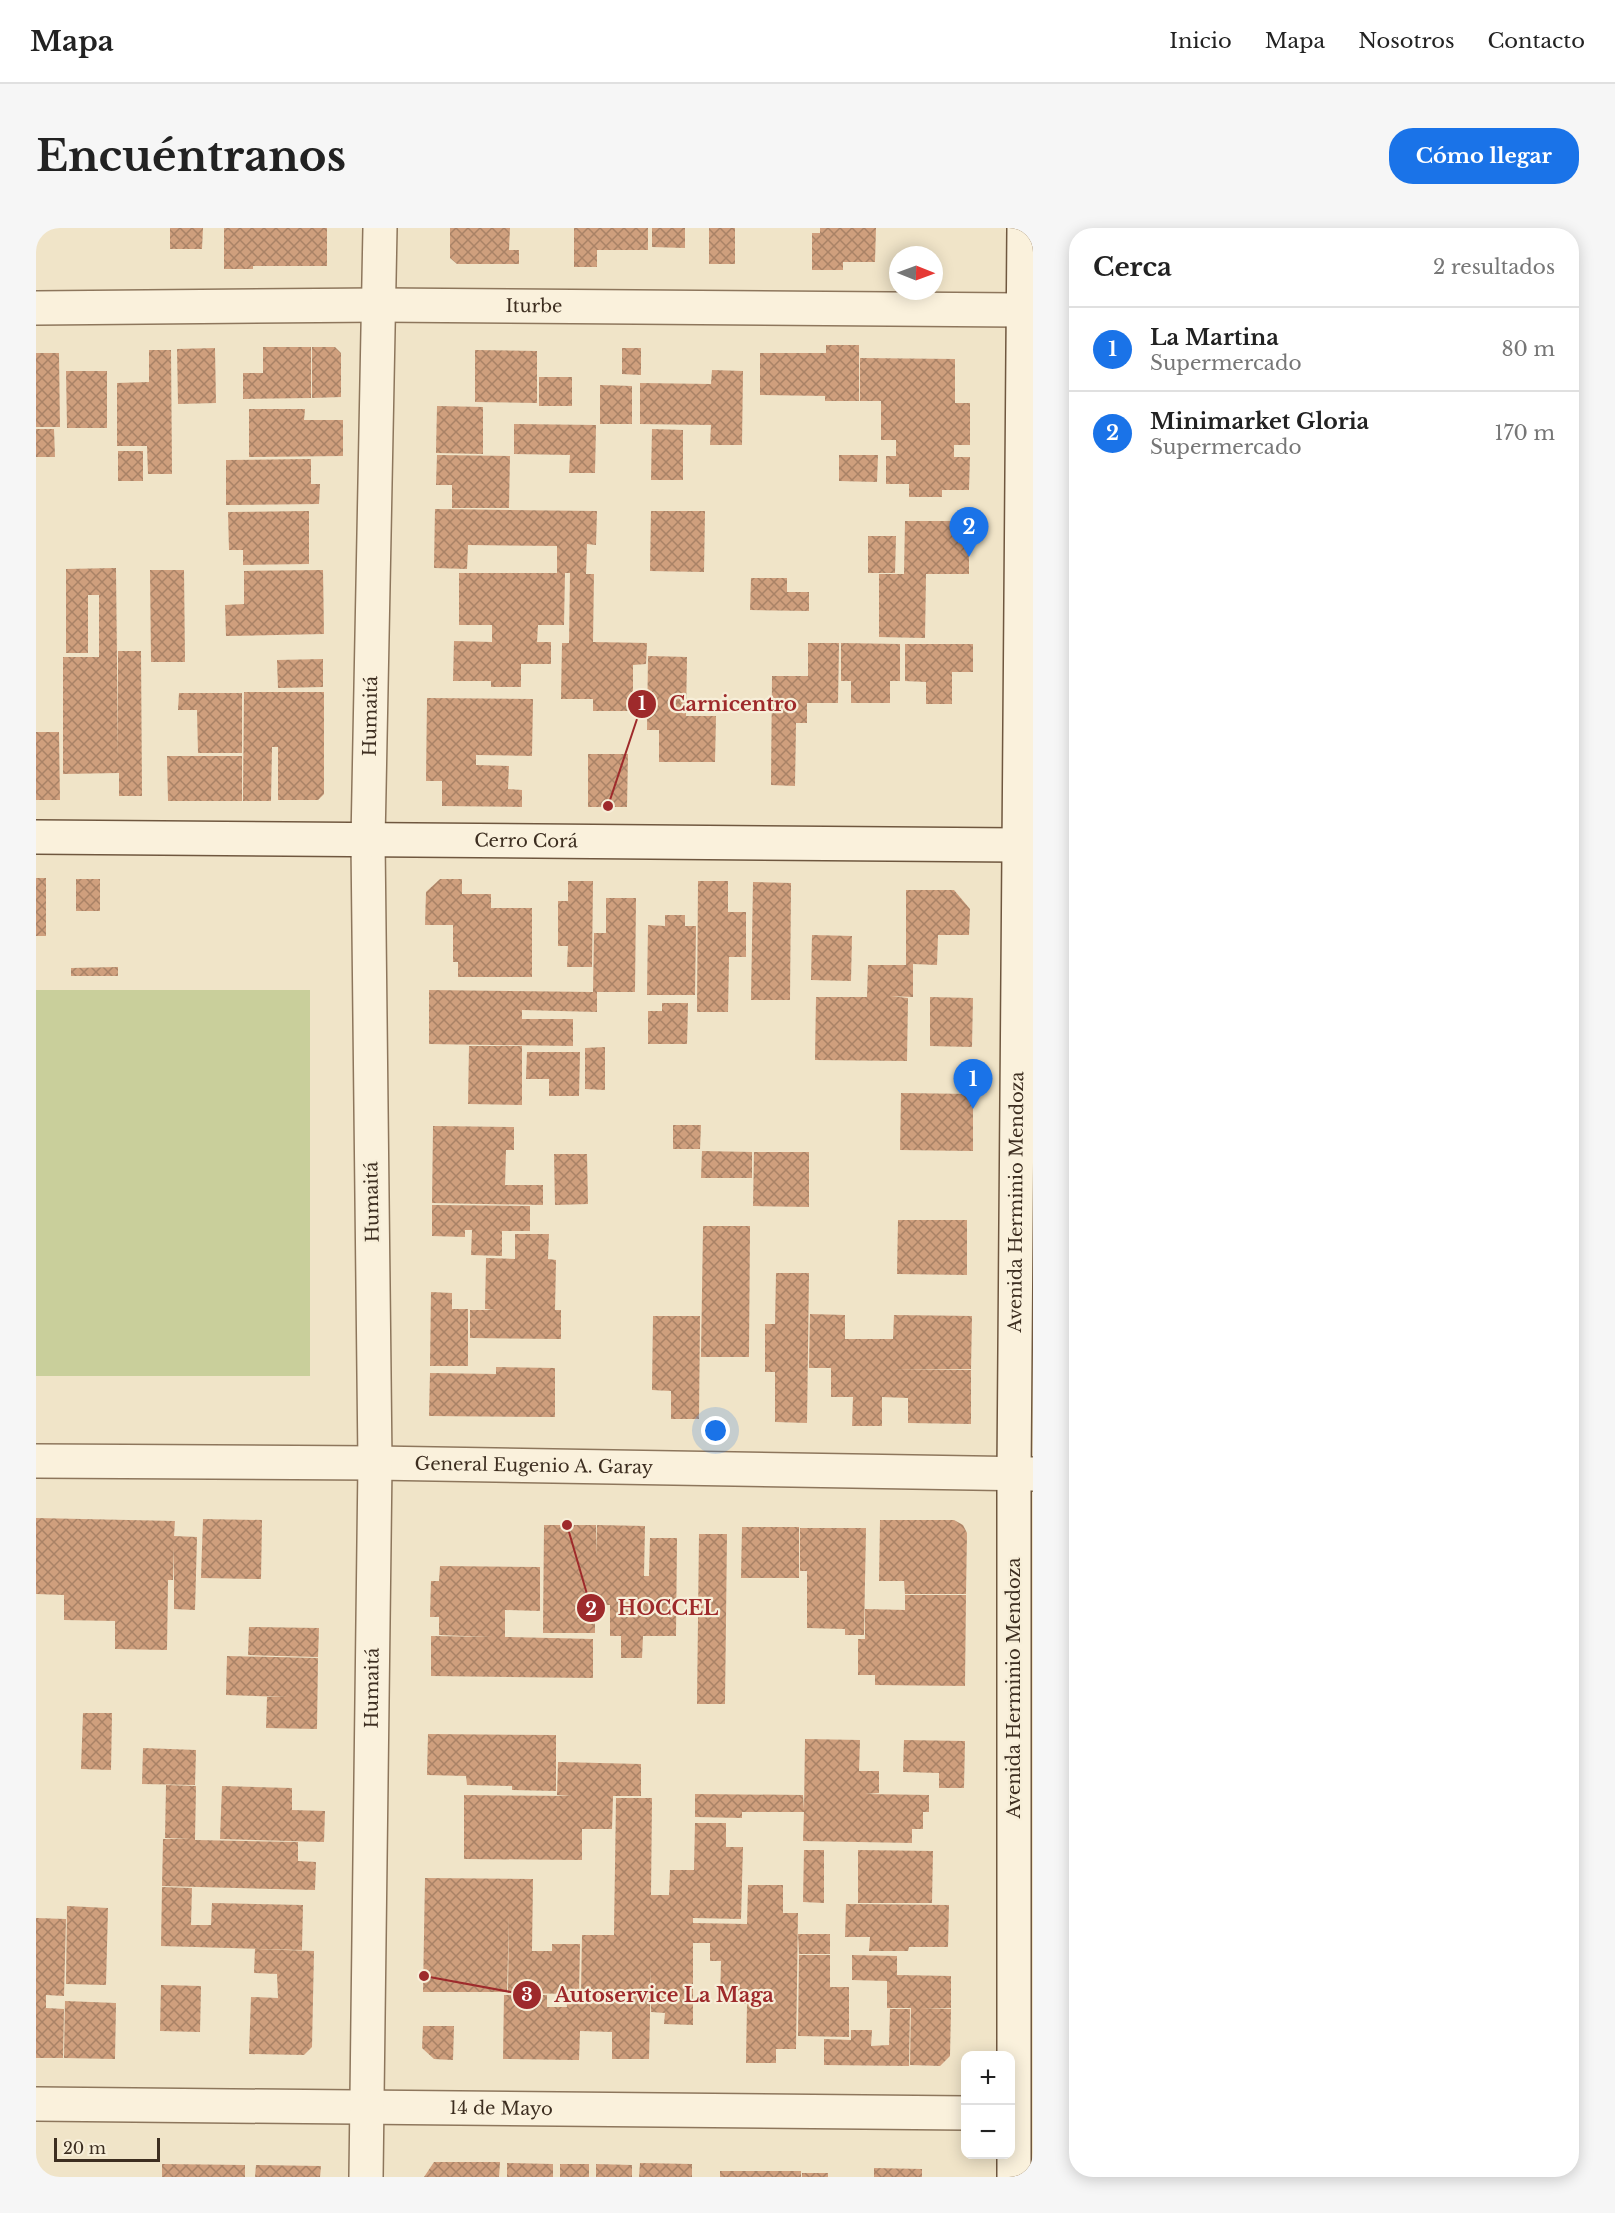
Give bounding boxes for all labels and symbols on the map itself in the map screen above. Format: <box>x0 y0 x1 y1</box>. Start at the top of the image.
north arrow <box>889 246 943 300</box>
street label: Iturbe <box>506 295 562 317</box>
pin: 2 <box>950 508 988 557</box>
street label: Humaitá <box>359 676 382 757</box>
callout: Carnicentro <box>627 685 809 723</box>
text: Carnicentro <box>669 692 797 716</box>
text: 1 <box>638 693 646 715</box>
street label: Cerro Corá <box>474 830 578 852</box>
pin: 1 <box>954 1060 992 1109</box>
street label: Avenida Herminio Mendoza <box>1004 1071 1028 1334</box>
street label: Humaitá <box>360 1162 384 1242</box>
your location <box>701 1416 730 1445</box>
street label: General Eugenio A. Garay <box>415 1453 654 1479</box>
street label: Avenida Herminio Mendoza <box>1003 1557 1025 1820</box>
callout: HOCCEL <box>576 1589 731 1627</box>
text: HOCCEL <box>618 1596 718 1620</box>
text: 2 <box>585 1598 597 1620</box>
street label: Humaitá <box>361 1648 384 1728</box>
callout: Autoservice La Maga <box>512 1976 786 2014</box>
text: Autoservice La Maga <box>553 1983 774 2007</box>
text: 3 <box>521 1984 533 2006</box>
street label: 14 de Mayo <box>449 2097 553 2120</box>
scale bar <box>54 2135 160 2162</box>

